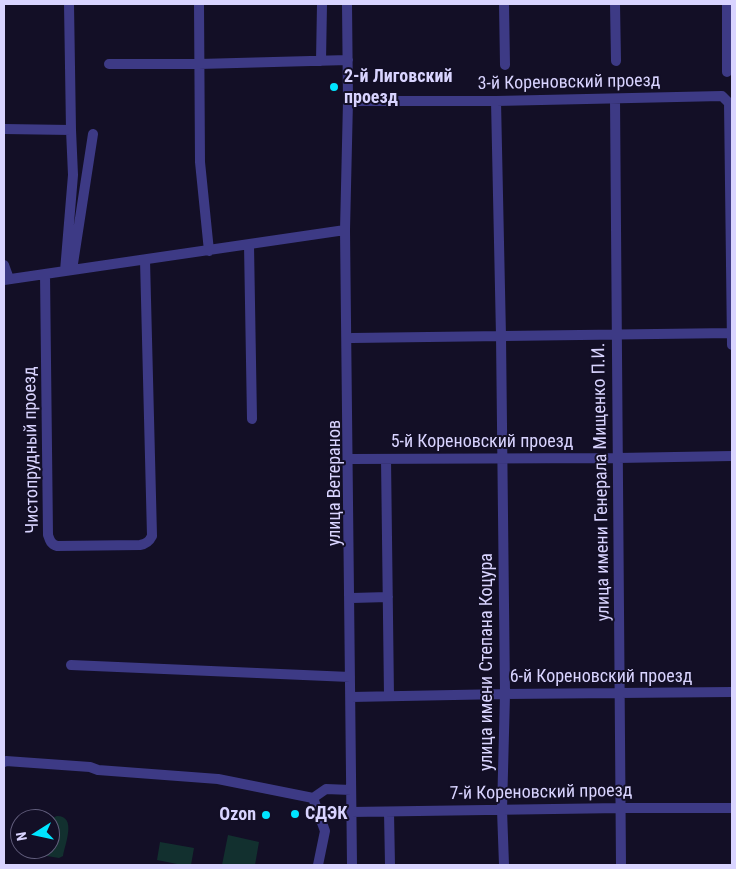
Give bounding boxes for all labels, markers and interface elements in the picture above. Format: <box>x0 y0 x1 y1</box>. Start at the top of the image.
place label: 2-й Лиговский проезд <box>344 66 453 108</box>
street label: 3-й Кореновский проезд <box>477 71 661 95</box>
marker: 2-й Лиговский проезд <box>328 81 340 93</box>
street label: улица имени Генерала Мищенко П.И. <box>589 342 615 622</box>
street label: Чистопрудный проезд <box>20 366 44 534</box>
street label: улица Ветеранов <box>324 420 346 546</box>
street label: 5-й Кореновский проезд <box>391 431 573 453</box>
street label: улица имени Степана Коцура <box>476 553 498 771</box>
street label: 6-й Кореновский проезд <box>510 666 692 688</box>
street label: 7-й Кореновский проезд <box>449 781 633 805</box>
place label: СДЭК <box>305 803 347 825</box>
place label: Ozon <box>219 804 256 826</box>
marker: СДЭК <box>289 808 301 820</box>
north arrow <box>10 809 60 859</box>
marker: Ozon <box>260 809 272 821</box>
text: N <box>13 831 30 842</box>

